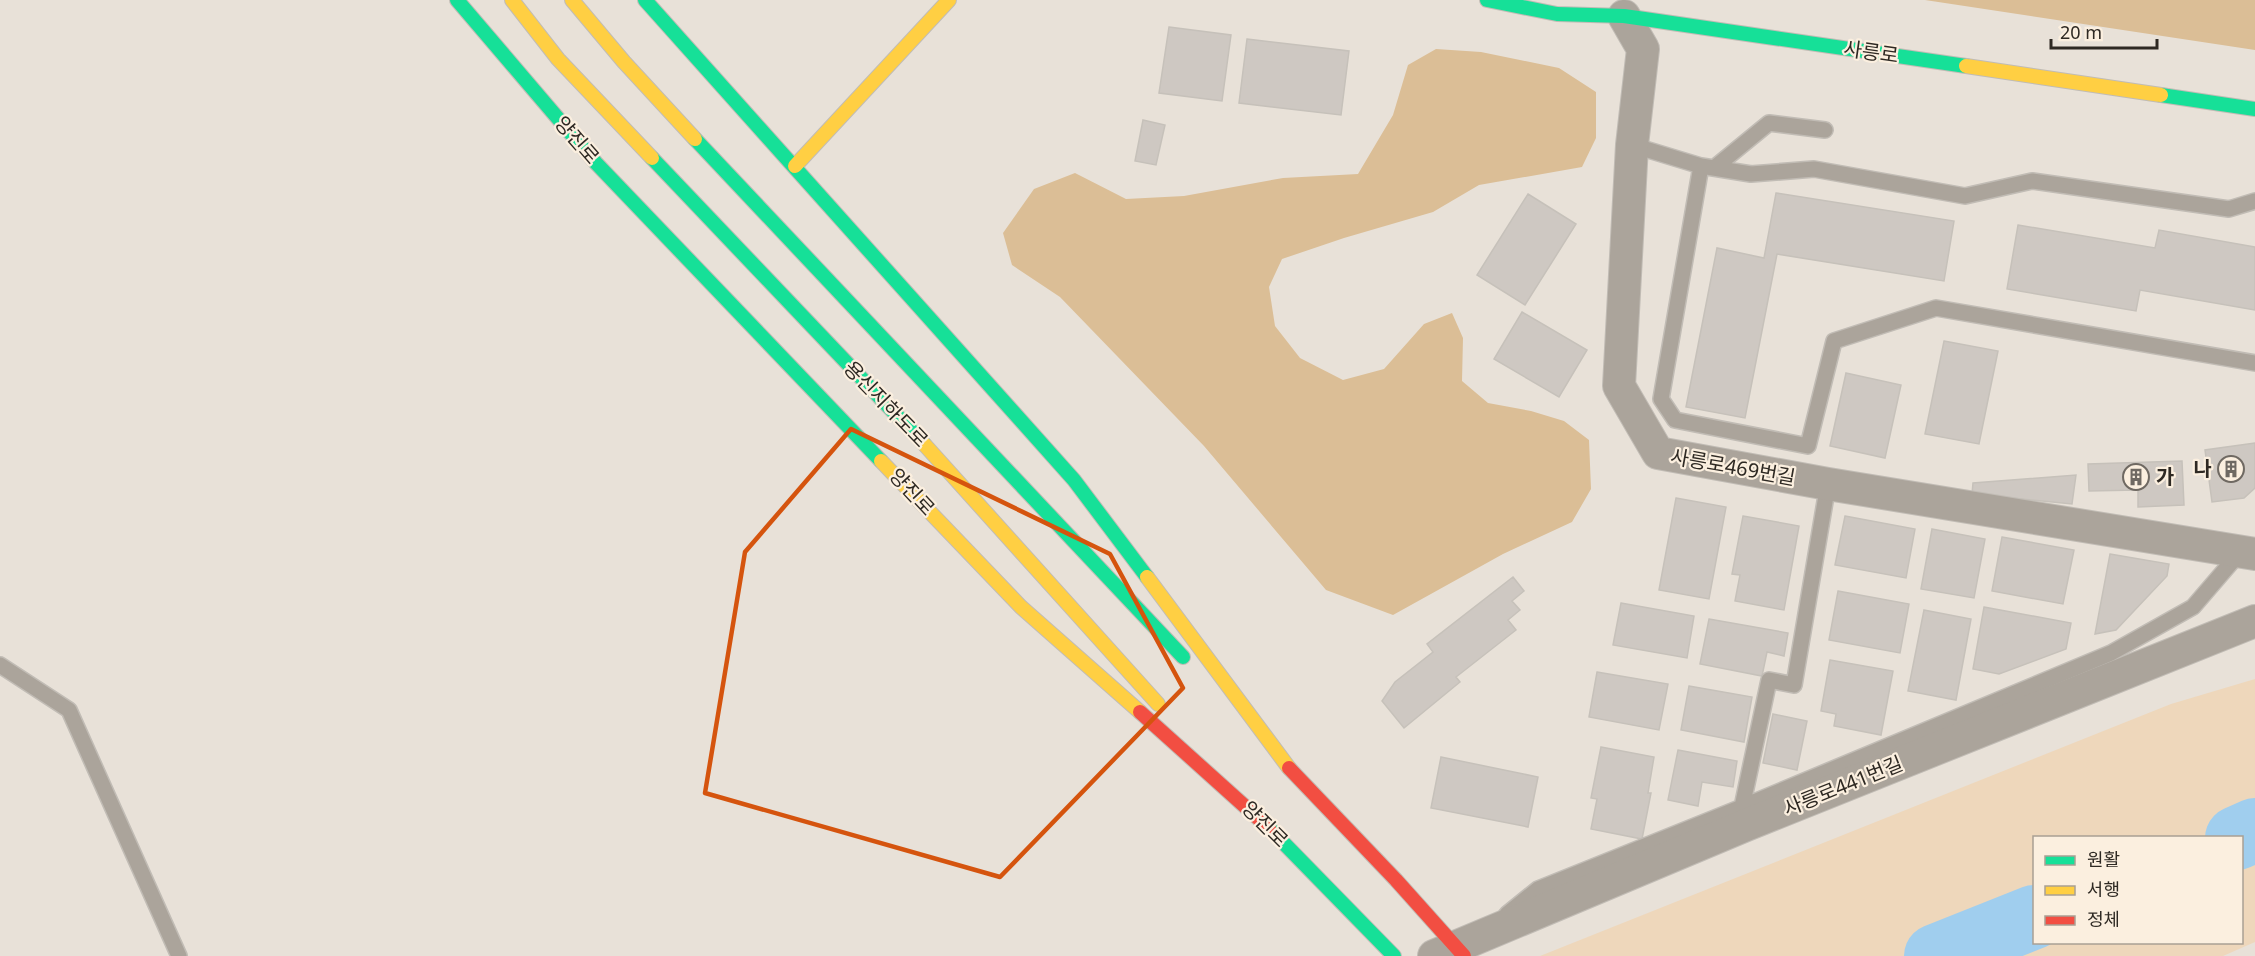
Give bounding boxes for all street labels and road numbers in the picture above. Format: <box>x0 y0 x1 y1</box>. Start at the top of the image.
street label: 사릉로 <box>1842 34 1900 69</box>
street label: 양진로 <box>549 110 606 169</box>
street label: 용신지하도로 <box>838 355 934 453</box>
street label: 사릉로469번길 <box>1669 442 1798 491</box>
street label: 양진로 <box>884 462 941 521</box>
street label: 사릉로441번길 <box>1779 749 1906 822</box>
street label: 양진로 <box>1236 795 1294 853</box>

